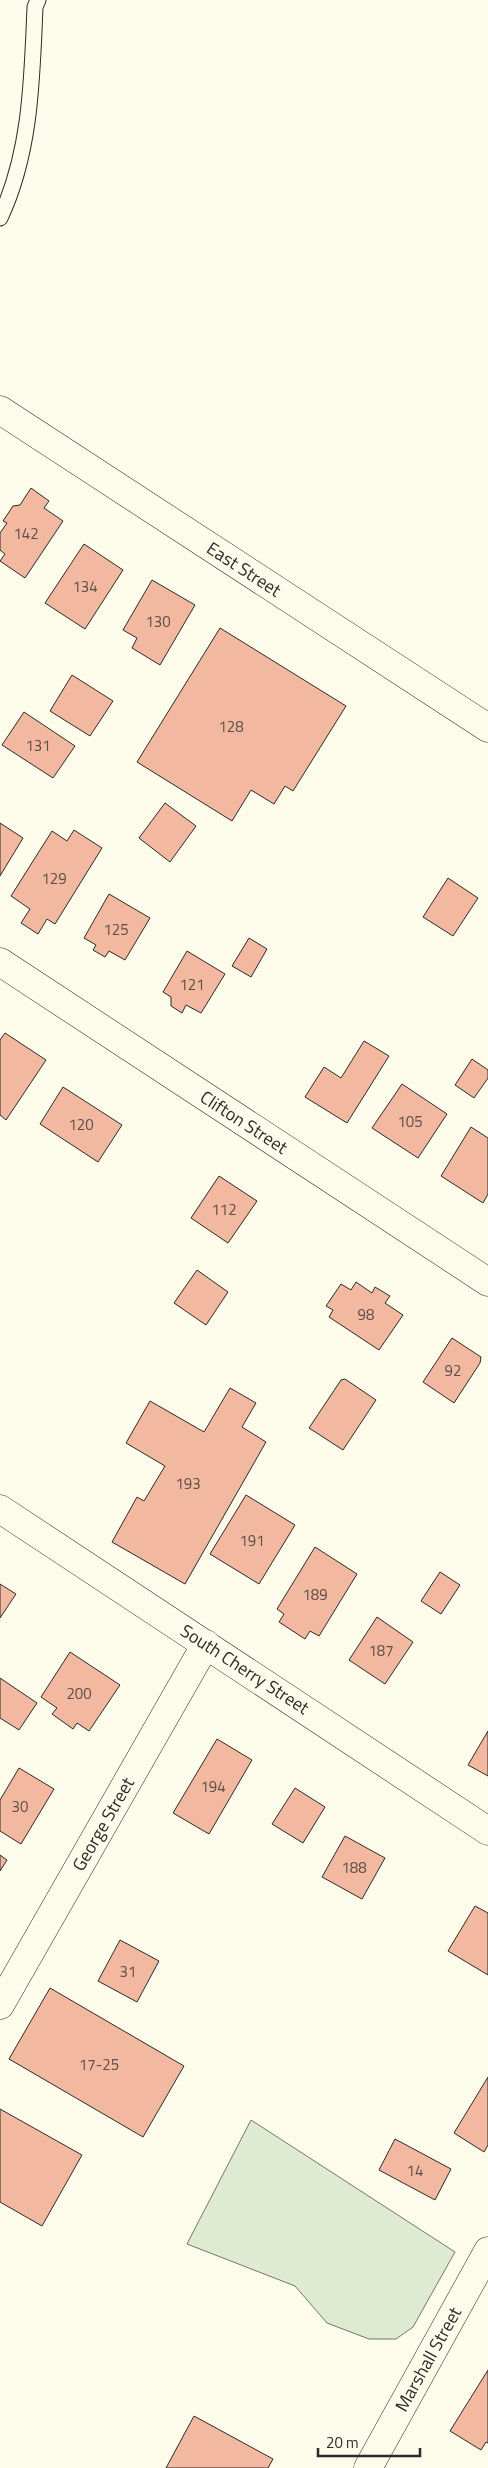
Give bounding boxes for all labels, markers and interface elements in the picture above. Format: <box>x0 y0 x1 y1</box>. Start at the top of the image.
house number: 142 <box>13 522 39 545</box>
street label: East Street <box>201 535 287 604</box>
house number: 134 <box>72 575 98 598</box>
house number: 130 <box>145 610 171 633</box>
house number: 128 <box>218 715 244 738</box>
house number: 131 <box>25 734 51 757</box>
house number: 129 <box>41 867 67 890</box>
house number: 125 <box>103 918 129 941</box>
house number: 121 <box>179 973 205 996</box>
street label: Clifton Street <box>195 1084 294 1161</box>
house number: 105 <box>397 1110 423 1133</box>
house number: 120 <box>68 1113 94 1136</box>
house number: 112 <box>211 1198 237 1221</box>
house number: 98 <box>358 1303 374 1326</box>
house number: 92 <box>445 1359 461 1382</box>
house number: 193 <box>175 1472 201 1495</box>
house number: 191 <box>239 1529 265 1552</box>
house number: 189 <box>302 1583 328 1606</box>
street label: South Cherry Street <box>175 1617 315 1721</box>
house number: 187 <box>368 1639 394 1662</box>
house number: 200 <box>66 1682 92 1705</box>
street label: George Street <box>65 1771 141 1876</box>
house number: 194 <box>200 1775 226 1798</box>
house number: 30 <box>12 1795 28 1818</box>
house number: 188 <box>341 1856 367 1879</box>
house number: 31 <box>120 1960 136 1983</box>
house number: 17-25 <box>79 2053 119 2076</box>
house number: 14 <box>407 2159 423 2182</box>
street label: Marshall Street <box>388 2301 468 2416</box>
scale bar <box>318 2426 420 2458</box>
text: 20 m <box>326 2431 359 2454</box>

